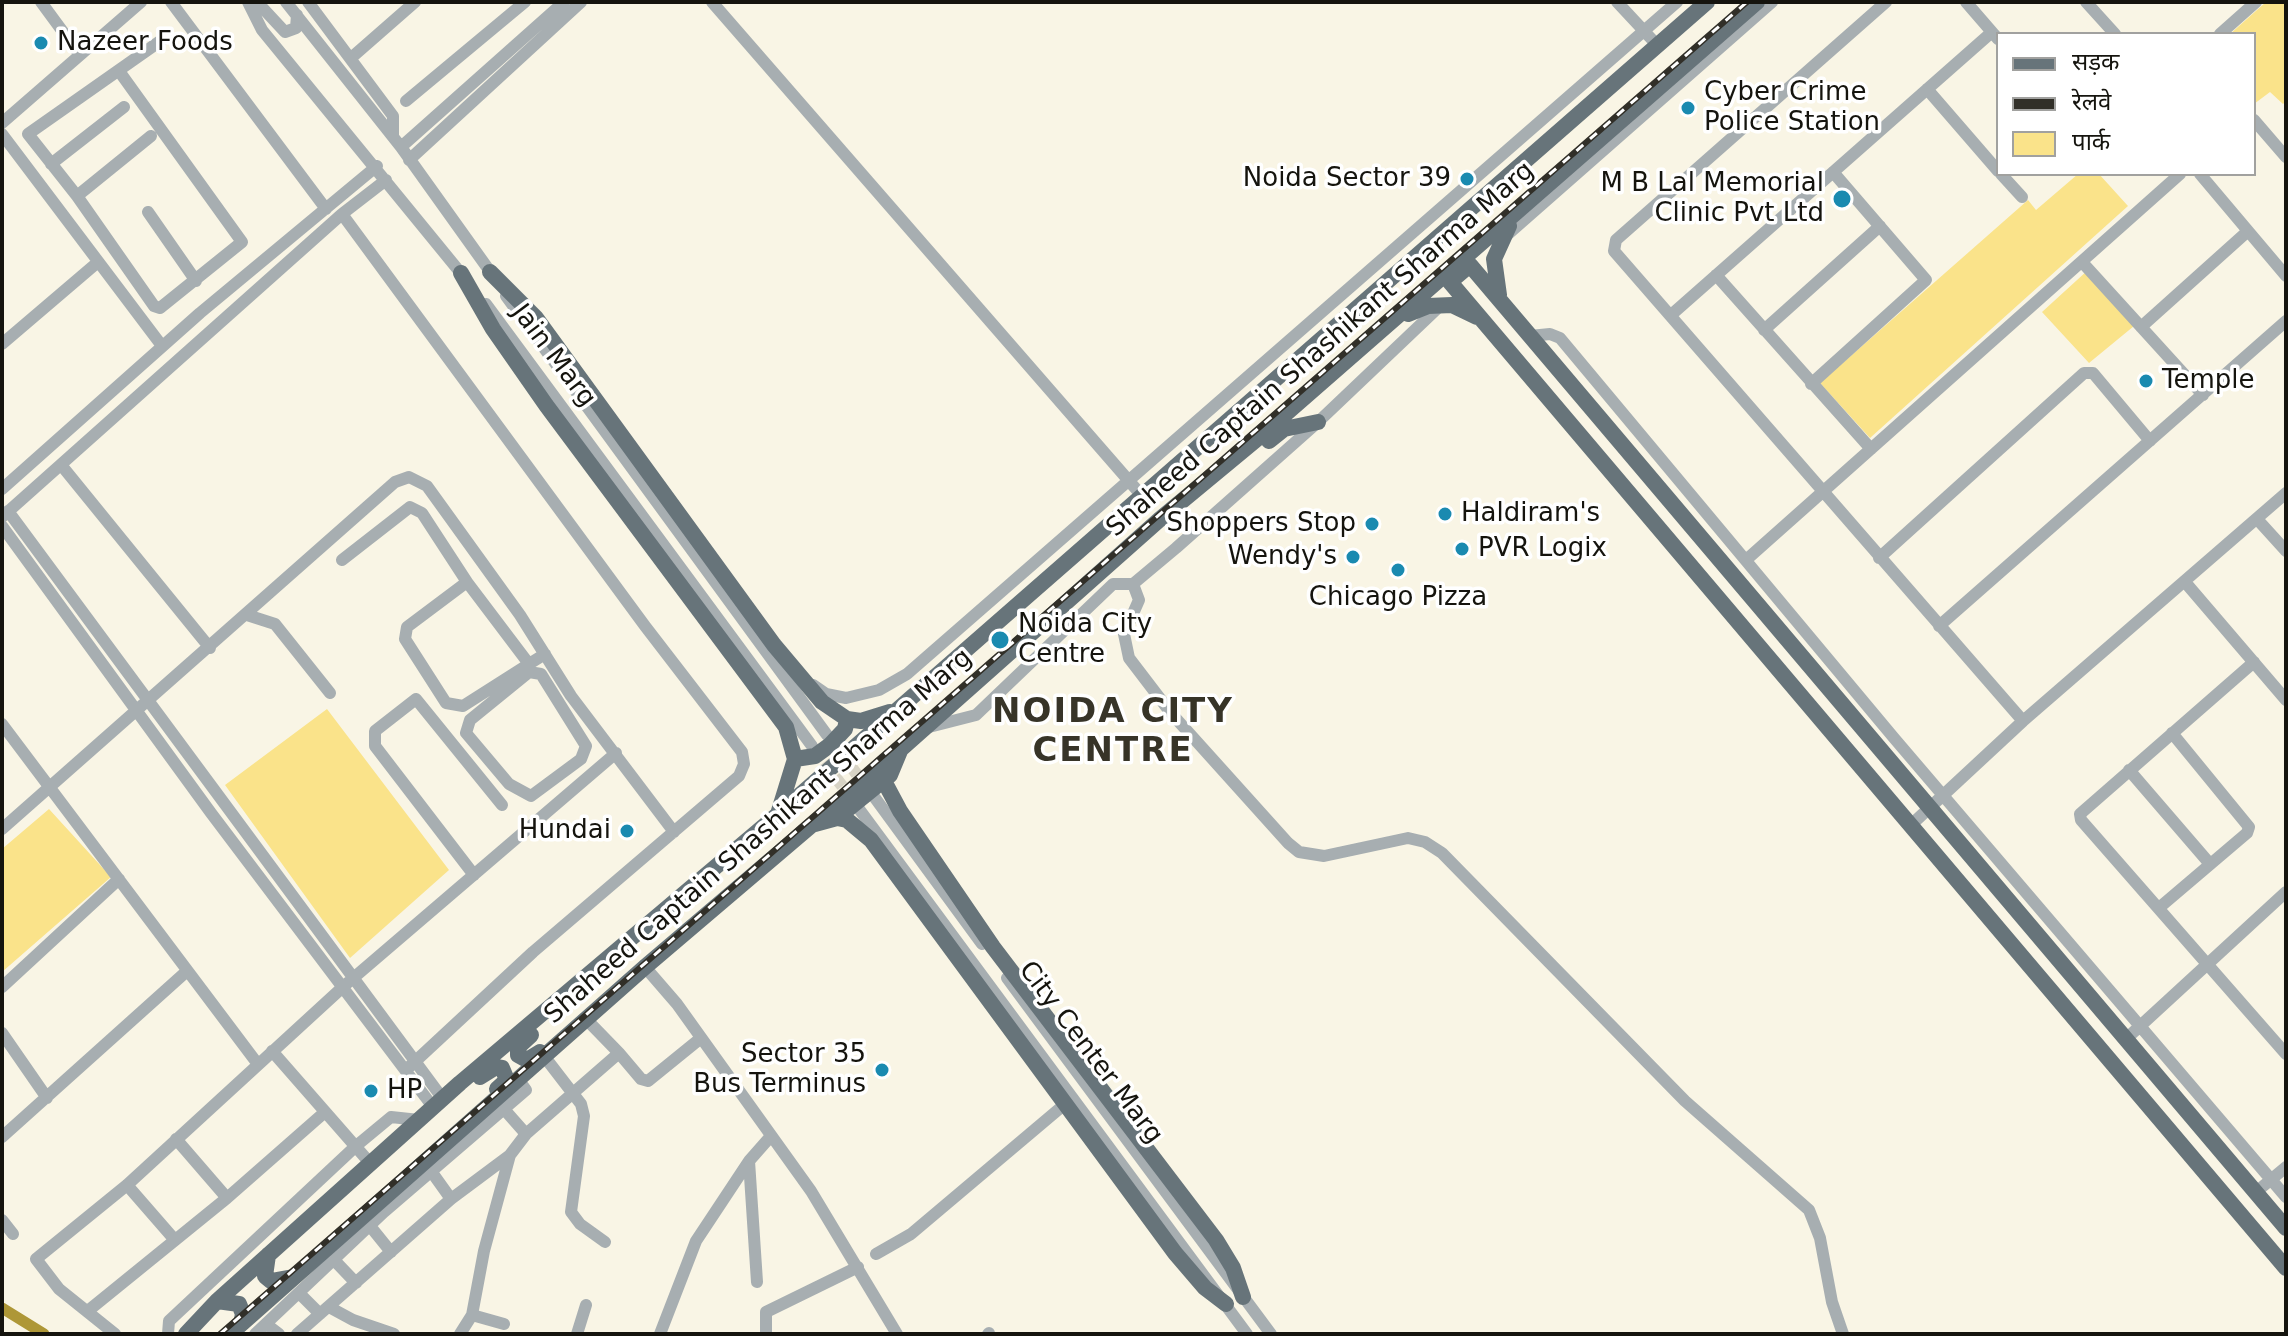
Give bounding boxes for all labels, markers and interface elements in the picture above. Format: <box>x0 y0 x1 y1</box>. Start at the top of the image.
place label: Nazeer Foods <box>57 27 233 59</box>
legend <box>1996 32 2256 176</box>
marker: Nazeer Foods <box>32 34 50 52</box>
text: सड़क <box>2072 48 2120 76</box>
place label: Cyber Crime Police Station <box>1704 77 1880 138</box>
text: रेलवे <box>2072 88 2111 116</box>
marker: Cyber Crime Police Station <box>1679 99 1697 117</box>
text: पार्क <box>2072 128 2110 156</box>
street label: Shaheed Captain Shashikant Sharma Marg <box>1101 156 1541 544</box>
place label: Noida Sector 39 <box>1243 163 1451 195</box>
place label: M B Lal Memorial Clinic Pvt Ltd <box>1601 168 1824 230</box>
marker: Noida Sector 39 <box>1458 170 1476 188</box>
marker: M B Lal Memorial Clinic Pvt Ltd <box>1831 188 1853 210</box>
street label: Jain Marg <box>504 298 602 414</box>
place label: Temple <box>2162 365 2255 397</box>
marker: Temple <box>2137 372 2155 390</box>
place label: Haldiram's <box>1461 498 1600 530</box>
marker: Haldiram's <box>1436 505 1454 523</box>
place label: Shoppers Stop <box>1166 508 1356 540</box>
marker: Shoppers Stop <box>1363 515 1381 533</box>
place label: PVR Logix <box>1478 533 1607 565</box>
marker: PVR Logix <box>1453 540 1471 558</box>
place label: Wendy's <box>1228 541 1337 573</box>
marker: Wendy's <box>1344 548 1362 566</box>
marker: Chicago Pizza <box>1389 561 1407 579</box>
place label: Chicago Pizza <box>1309 582 1487 614</box>
place label: Noida City Centre <box>1018 609 1152 670</box>
marker: Noida City Centre <box>989 629 1011 651</box>
street label: Shaheed Captain Shashikant Sharma Marg <box>539 643 979 1031</box>
district label: NOIDA CITY CENTRE <box>992 693 1234 772</box>
place label: Hundai <box>519 815 611 847</box>
marker: Hundai <box>618 822 636 840</box>
street label: City Center Marg <box>1011 956 1169 1150</box>
place label: Sector 35 Bus Terminus <box>693 1039 866 1100</box>
marker: Sector 35 Bus Terminus <box>873 1061 891 1079</box>
place label: HP <box>387 1075 422 1107</box>
marker: HP <box>362 1082 380 1100</box>

